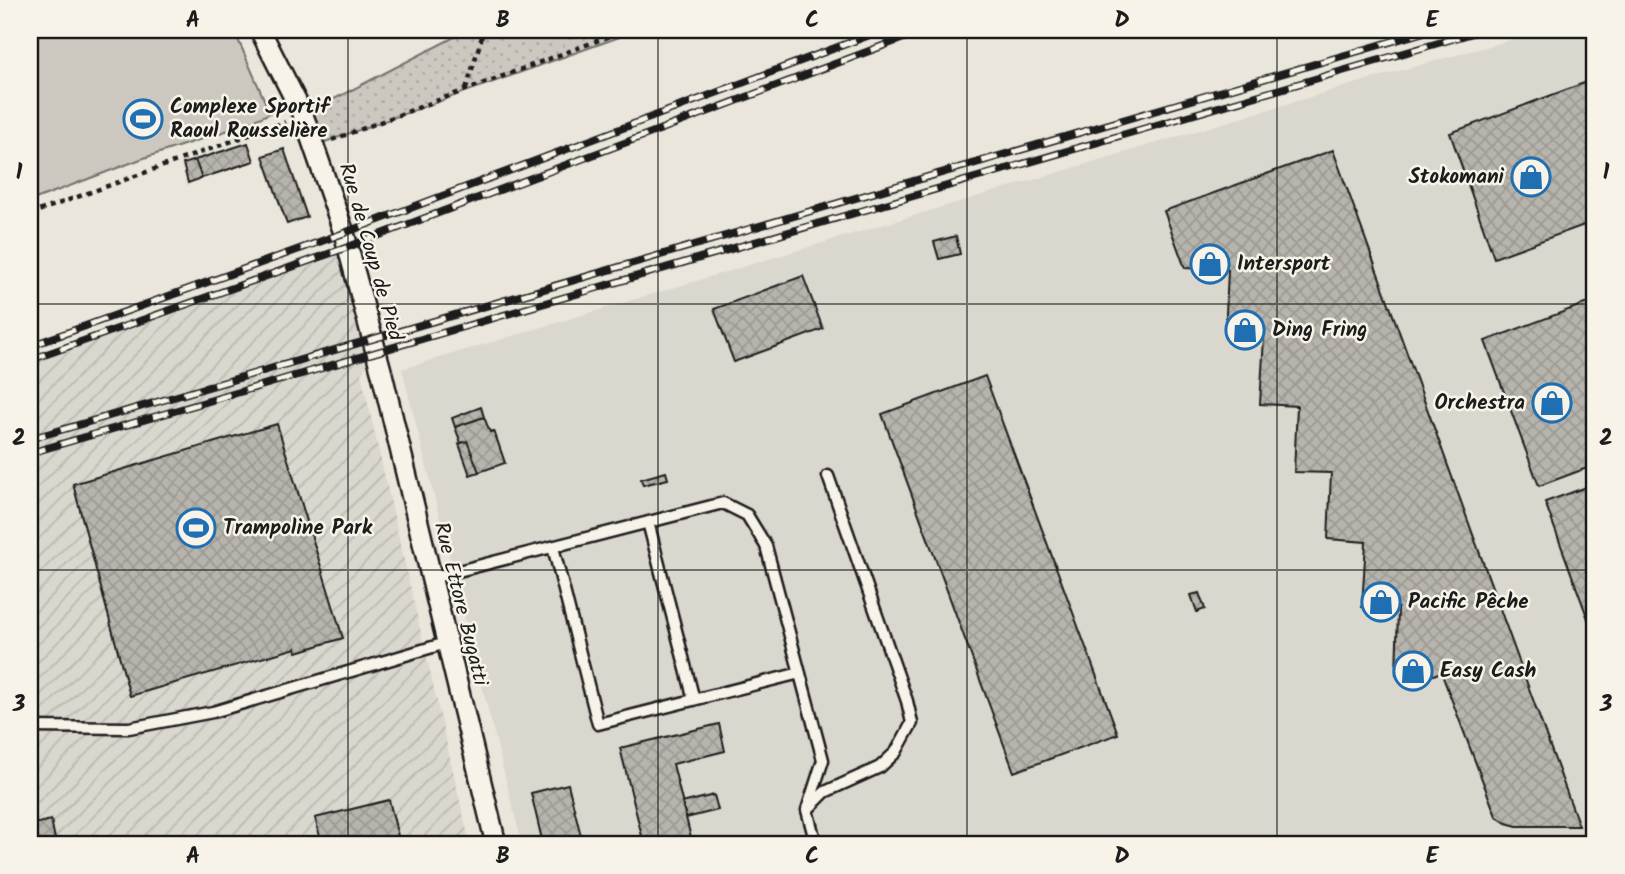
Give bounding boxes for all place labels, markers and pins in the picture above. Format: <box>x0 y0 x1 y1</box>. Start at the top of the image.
place label: Complexe Sportif Raoul Rousselière <box>170 91 331 148</box>
sports icon: Complexe Sportif Raoul Rousselière <box>122 98 164 140</box>
shop icon: Stokomani <box>1510 156 1552 198</box>
place label: Stokomani <box>1408 161 1505 194</box>
shop icon: Intersport <box>1189 243 1231 285</box>
place label: Intersport <box>1237 248 1331 281</box>
shop icon: Ding Fring <box>1224 309 1266 351</box>
place label: Ding Fring <box>1272 314 1367 347</box>
shop icon: Orchestra <box>1531 382 1573 424</box>
place label: Orchestra <box>1434 387 1525 420</box>
sports icon: Trampoline Park <box>175 507 217 549</box>
place label: Trampoline Park <box>223 512 373 545</box>
shop icon: Pacific Pêche <box>1360 581 1402 623</box>
place label: Pacific Pêche <box>1408 586 1529 619</box>
shop icon: Easy Cash <box>1392 650 1434 692</box>
place label: Easy Cash <box>1440 655 1537 688</box>

